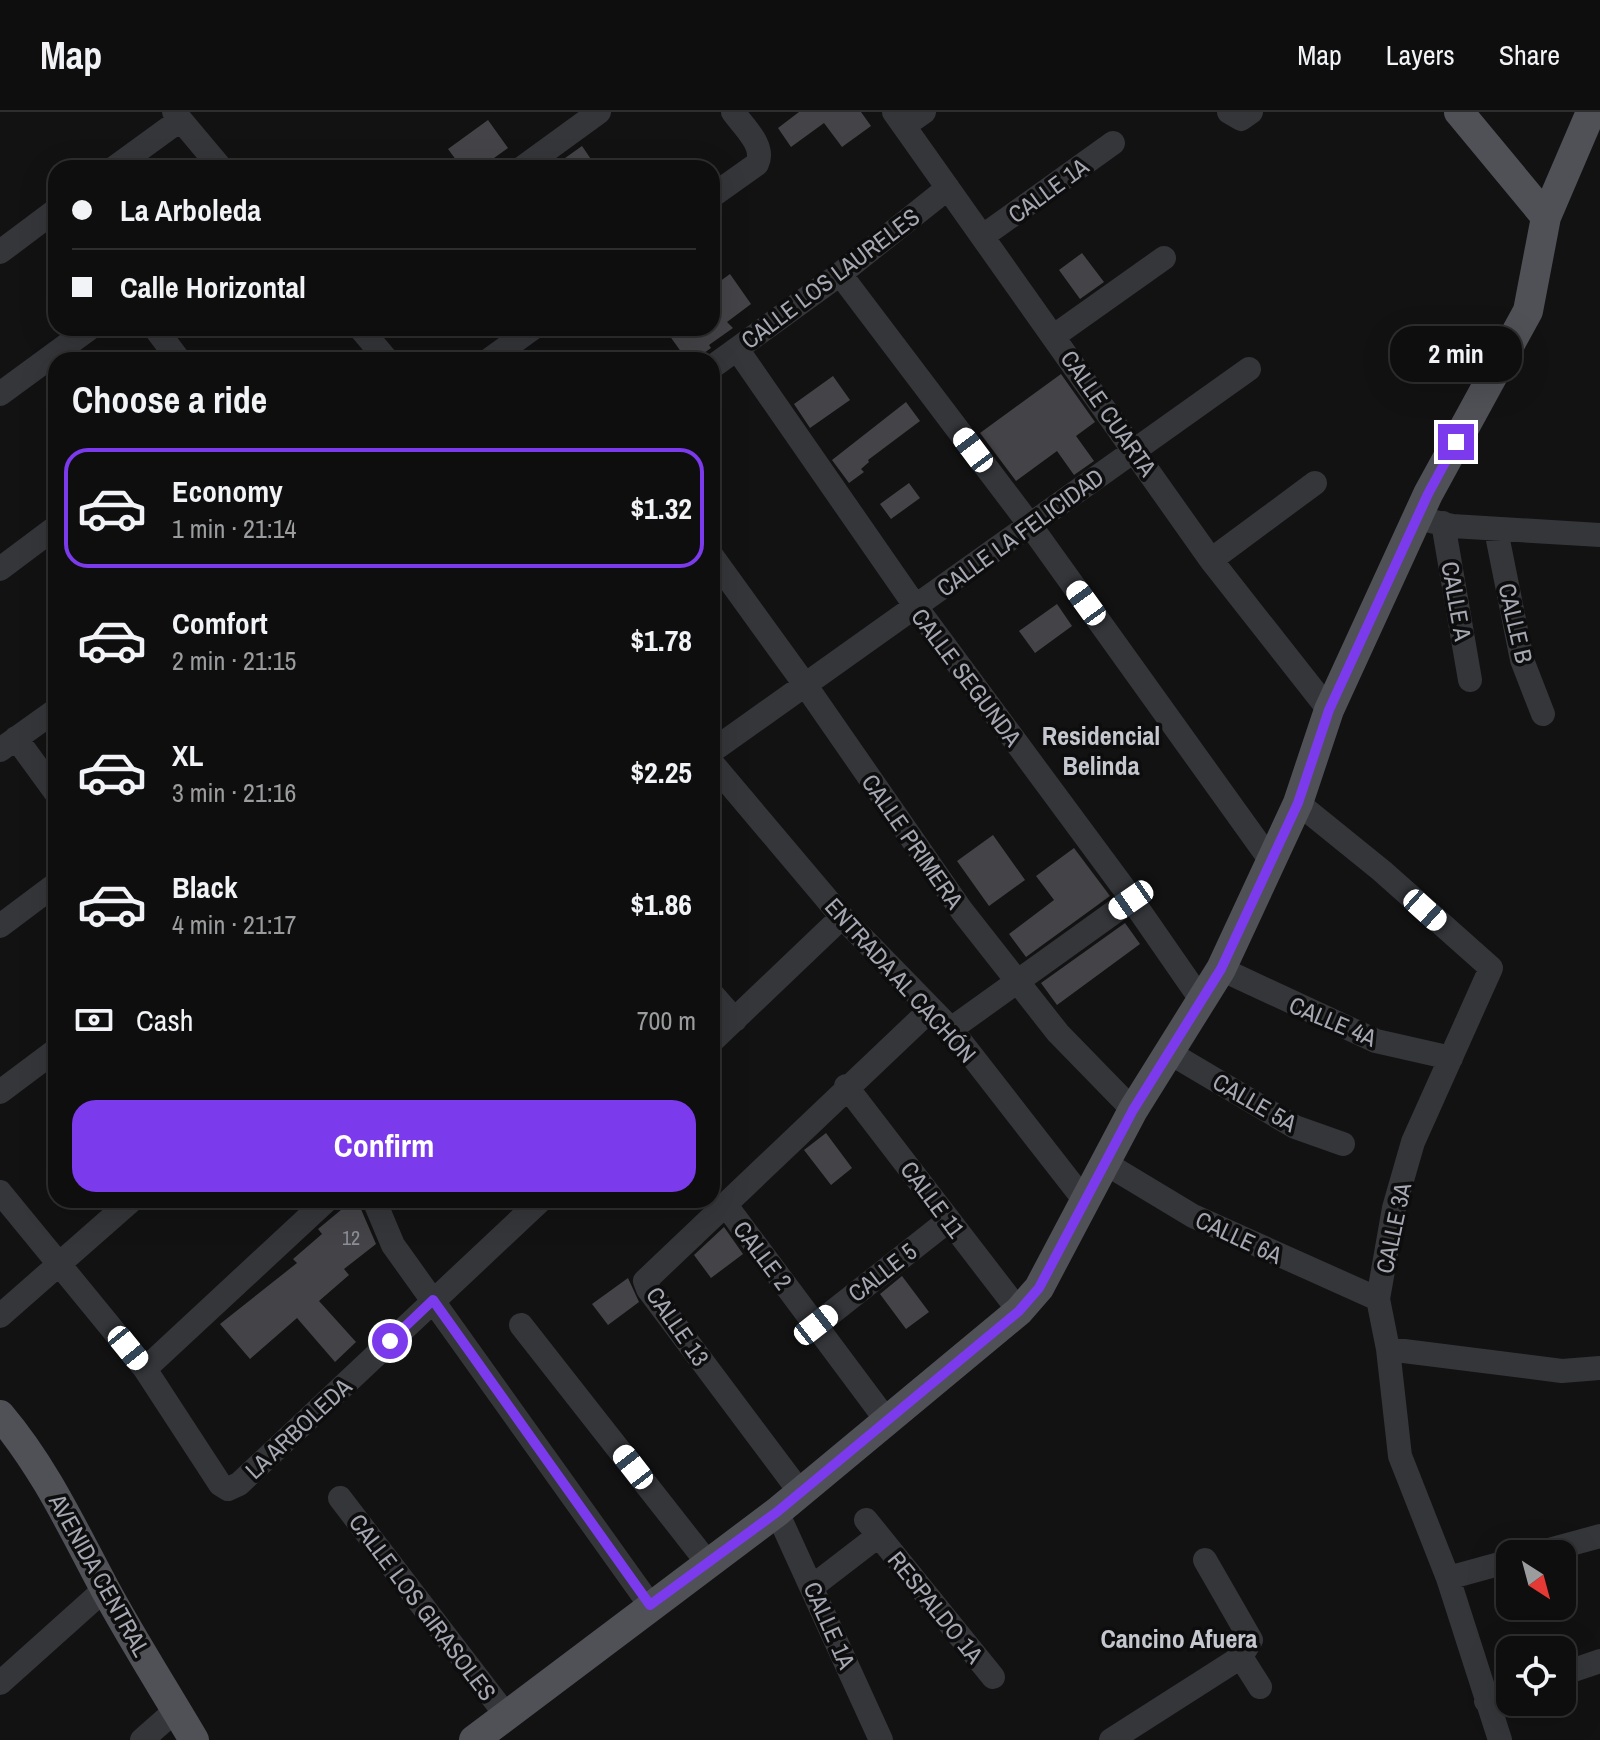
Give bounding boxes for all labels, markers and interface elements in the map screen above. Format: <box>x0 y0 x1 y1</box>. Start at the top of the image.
text: Map <box>40 30 102 81</box>
text: Map <box>1297 36 1342 74</box>
text: Layers <box>1386 36 1455 74</box>
text: Share <box>1499 36 1560 74</box>
street label: CALLE 1A <box>1001 150 1095 230</box>
text: La Arboleda <box>120 190 261 230</box>
street label: CALLE LOS LAURELES <box>734 200 926 356</box>
text: Calle Horizontal <box>120 267 306 307</box>
callout: 2 min <box>1390 326 1522 382</box>
text: 2 min <box>1428 336 1484 371</box>
street label: CALLE CUARTA <box>1054 344 1165 483</box>
text: Choose a ride <box>72 376 267 424</box>
car <box>949 424 997 476</box>
route end <box>1438 424 1474 460</box>
street label: CALLE LA FELICIDAD <box>930 461 1110 603</box>
text: Economy <box>172 471 283 511</box>
icon: car <box>76 472 148 544</box>
text: $1.32 <box>630 488 692 528</box>
text: 1 min · 21:14 <box>172 511 296 546</box>
street label: CALLE A <box>1434 559 1480 644</box>
car <box>1062 577 1110 629</box>
street label: CALLE B <box>1491 580 1541 666</box>
street label: CALLE SEGUNDA <box>905 601 1030 753</box>
text: Comfort <box>172 603 268 643</box>
icon: car <box>76 604 148 676</box>
text: $1.78 <box>630 620 692 660</box>
text: 2 min · 21:15 <box>172 643 296 678</box>
district label: Residencial Belinda <box>1042 718 1160 783</box>
text: XL <box>172 735 203 775</box>
icon: car <box>76 736 148 808</box>
text: $2.25 <box>630 752 692 792</box>
street label: CALLE PRIMERA <box>855 767 972 915</box>
text: 3 min · 21:16 <box>172 775 296 810</box>
text: Black <box>172 867 238 907</box>
icon: car <box>76 868 148 940</box>
car <box>1104 876 1158 924</box>
text: $1.86 <box>630 884 692 924</box>
car <box>1399 885 1451 935</box>
street label: ENTRADA AL CACHÓN <box>818 891 984 1069</box>
text: 4 min · 21:17 <box>172 907 296 942</box>
street label: CALLE 4A <box>1284 988 1382 1054</box>
icon: cash <box>72 998 116 1042</box>
text: Cash <box>136 1000 193 1040</box>
text: 700 m <box>637 1003 696 1038</box>
street label: CALLE 5A <box>1207 1065 1304 1139</box>
button: Confirm <box>72 1100 696 1192</box>
street label: CALLE 11 <box>894 1154 972 1244</box>
street label: CALLE 3A <box>1368 1179 1418 1276</box>
street label: CALLE 6A <box>1191 1203 1288 1271</box>
street label: CALLE 2 <box>727 1214 799 1296</box>
house number: 12 <box>342 1224 360 1251</box>
street label: CALLE 5 <box>841 1235 923 1309</box>
street label: CALLE 13 <box>639 1280 717 1372</box>
car <box>790 1301 842 1349</box>
car <box>104 1322 152 1374</box>
route start <box>372 1323 408 1359</box>
street label: LA ARBOLEDA <box>238 1370 359 1486</box>
car <box>609 1441 657 1493</box>
street label: AVENIDA CENTRAL <box>42 1487 158 1662</box>
street label: CALLE LOS GIRASOLES <box>342 1507 504 1707</box>
north arrow <box>1496 1540 1576 1620</box>
map controls <box>1496 1540 1576 1716</box>
street label: RESPALDO 1A <box>881 1544 992 1670</box>
street label: CALLE 1A <box>797 1577 864 1674</box>
district label: Cancino Afuera <box>1101 1621 1258 1656</box>
button: locate <box>1496 1636 1576 1716</box>

